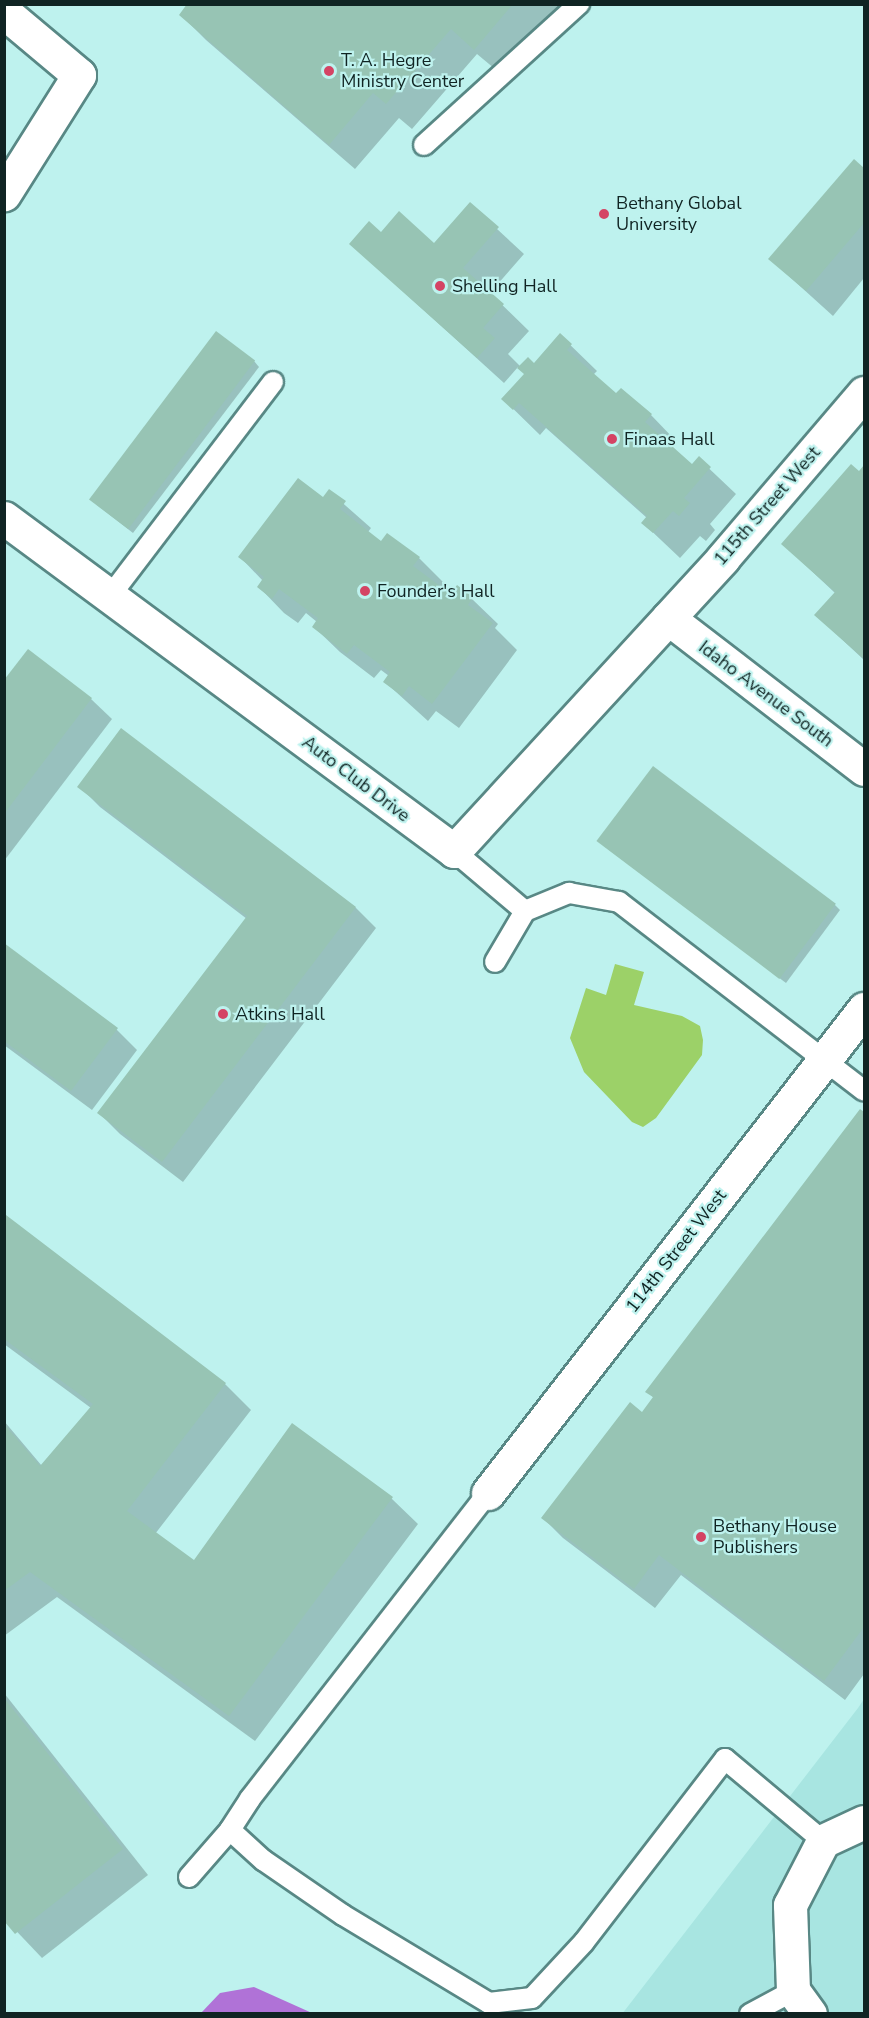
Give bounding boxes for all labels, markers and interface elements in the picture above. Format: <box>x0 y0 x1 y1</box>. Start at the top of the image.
place label: T. A. Hegre Ministry Center <box>341 50 464 92</box>
marker: T. A. Hegre Ministry Center <box>322 64 336 78</box>
place label: Bethany Global University <box>616 193 741 236</box>
marker: Bethany Global University <box>597 207 611 221</box>
place label: Shelling Hall <box>452 275 557 297</box>
marker: Shelling Hall <box>433 279 447 293</box>
place label: Finaas Hall <box>624 428 715 450</box>
marker: Finaas Hall <box>605 432 619 446</box>
street label: 115th Street West <box>709 442 825 570</box>
place label: Founder's Hall <box>377 580 495 602</box>
marker: Founder's Hall <box>358 584 372 598</box>
street label: Idaho Avenue South <box>694 636 838 752</box>
street label: Auto Club Drive <box>298 731 414 827</box>
place label: Atkins Hall <box>235 1003 325 1025</box>
marker: Atkins Hall <box>216 1007 230 1021</box>
street label: 114th Street West <box>621 1185 731 1317</box>
place label: Bethany House Publishers <box>713 1516 837 1558</box>
marker: Bethany House Publishers <box>694 1530 708 1544</box>

